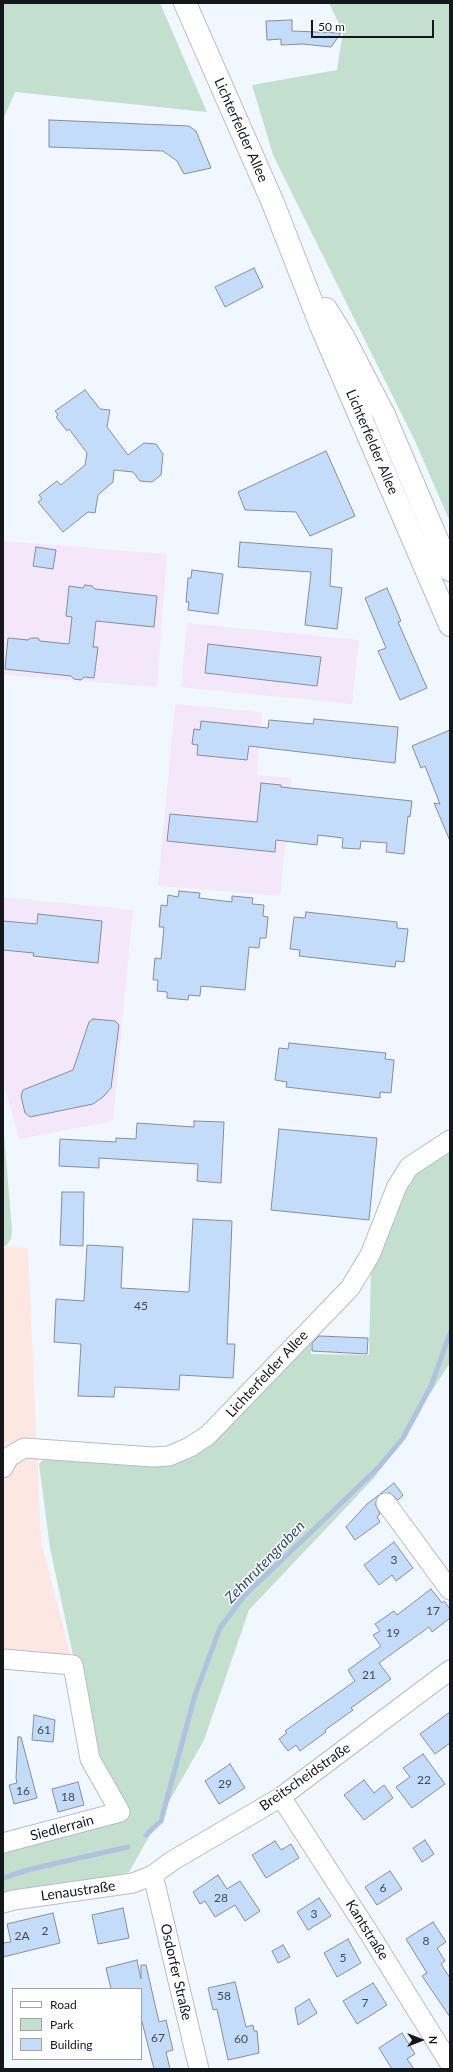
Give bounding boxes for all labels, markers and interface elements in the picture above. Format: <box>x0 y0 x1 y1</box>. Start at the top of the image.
scale bar <box>313 12 436 38</box>
text: 50 m <box>318 19 345 34</box>
street label: Lichterfelder Allee <box>210 75 272 185</box>
street label: Lichterfelder Allee <box>342 387 402 497</box>
house number: 45 <box>134 1299 148 1313</box>
street label: Lichterfelder Allee <box>222 1327 312 1421</box>
water label: Zehnrutengraben <box>221 1517 309 1607</box>
house number: 3 <box>391 1553 397 1567</box>
house number: 17 <box>426 1604 440 1618</box>
house number: 19 <box>386 1626 400 1640</box>
house number: 21 <box>362 1668 376 1682</box>
house number: 61 <box>37 1723 51 1737</box>
street label: Breitscheidstraße <box>256 1739 354 1815</box>
house number: 22 <box>417 1773 431 1787</box>
house number: 29 <box>218 1777 232 1791</box>
house number: 16 <box>16 1784 30 1798</box>
house number: 18 <box>61 1790 75 1804</box>
street label: Siedlerrain <box>28 1811 96 1845</box>
street label: Lenaustraße <box>40 1877 116 1905</box>
house number: 6 <box>380 1881 386 1895</box>
house number: 28 <box>214 1891 228 1905</box>
street label: Kantstraße <box>342 1897 392 1963</box>
house number: 3 <box>311 1907 317 1921</box>
street label: Osdorfer Straße <box>157 1922 195 2022</box>
house number: 2 <box>42 1924 48 1938</box>
house number: 2A <box>14 1929 30 1943</box>
house number: 8 <box>423 1934 429 1948</box>
house number: 5 <box>340 1951 346 1965</box>
legend <box>12 1988 142 2060</box>
house number: 58 <box>217 1989 231 2003</box>
house number: 7 <box>362 1996 368 2010</box>
text: Road <box>50 1997 77 2012</box>
text: Park <box>50 2017 73 2032</box>
north arrow <box>401 2020 441 2060</box>
house number: 67 <box>151 2031 165 2045</box>
house number: 60 <box>234 2032 248 2046</box>
text: N <box>427 2036 440 2044</box>
text: Building <box>50 2037 93 2052</box>

